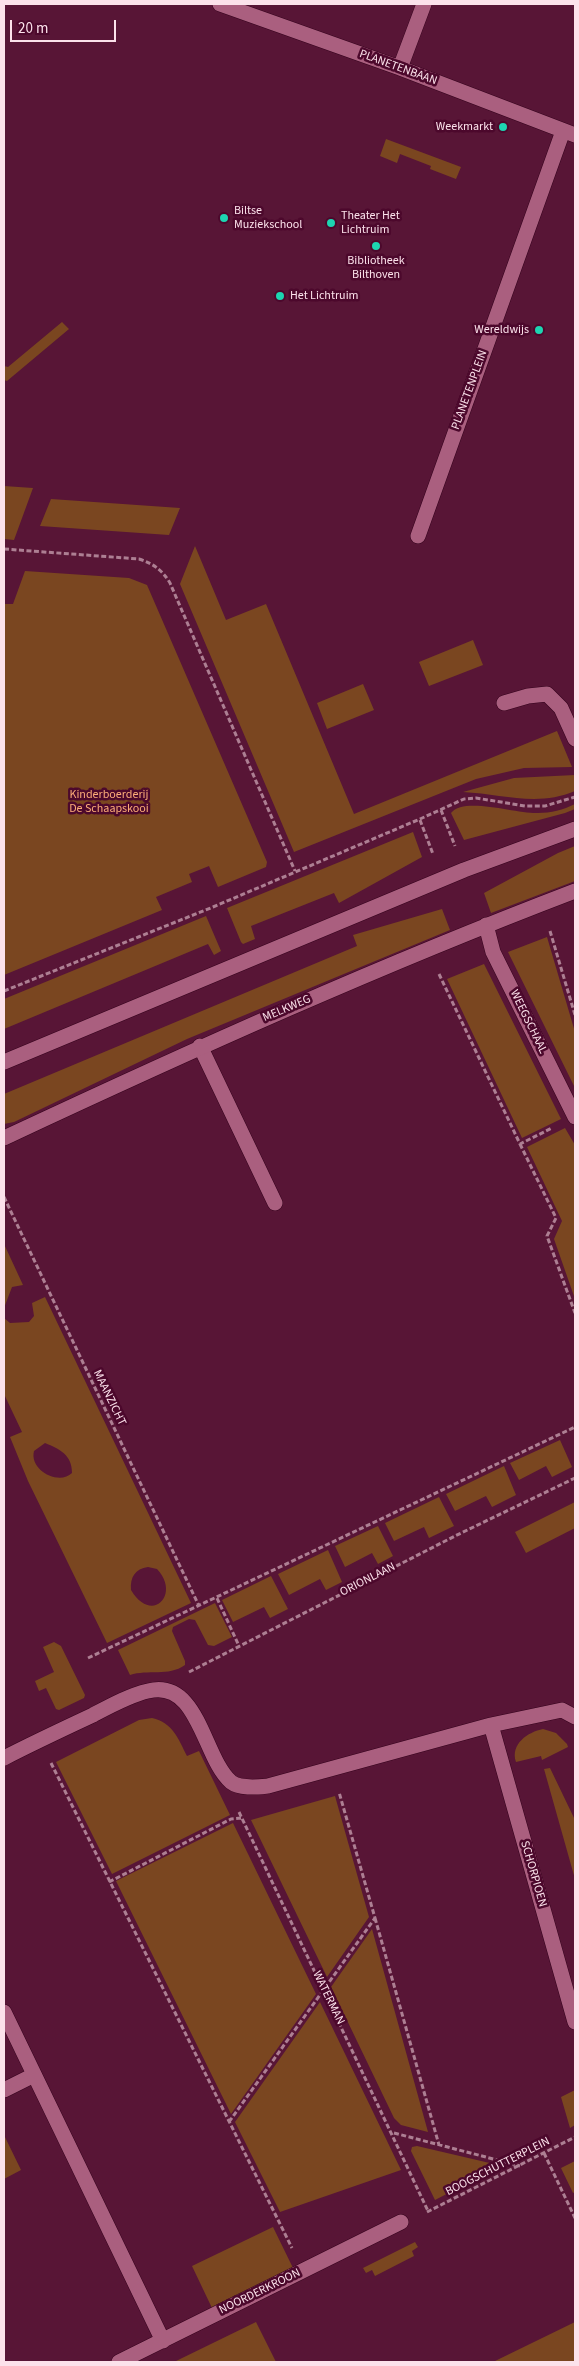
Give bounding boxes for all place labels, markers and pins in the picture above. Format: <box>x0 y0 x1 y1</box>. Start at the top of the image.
place label: Weekmarkt <box>436 120 493 134</box>
marker: Weekmarkt <box>497 121 509 133</box>
place label: Biltse Muziekschool <box>234 204 302 232</box>
place label: Theater Het Lichtruim <box>341 209 400 237</box>
marker: Biltse Muziekschool <box>218 212 230 224</box>
marker: Theater Het Lichtruim <box>325 217 337 229</box>
marker: Bibliotheek Bilthoven <box>370 240 382 252</box>
place label: Bibliotheek Bilthoven <box>347 254 405 282</box>
place label: Het Lichtruim <box>290 289 359 303</box>
marker: Het Lichtruim <box>274 290 286 302</box>
place label: Wereldwijs <box>474 323 529 337</box>
marker: Wereldwijs <box>533 324 545 336</box>

